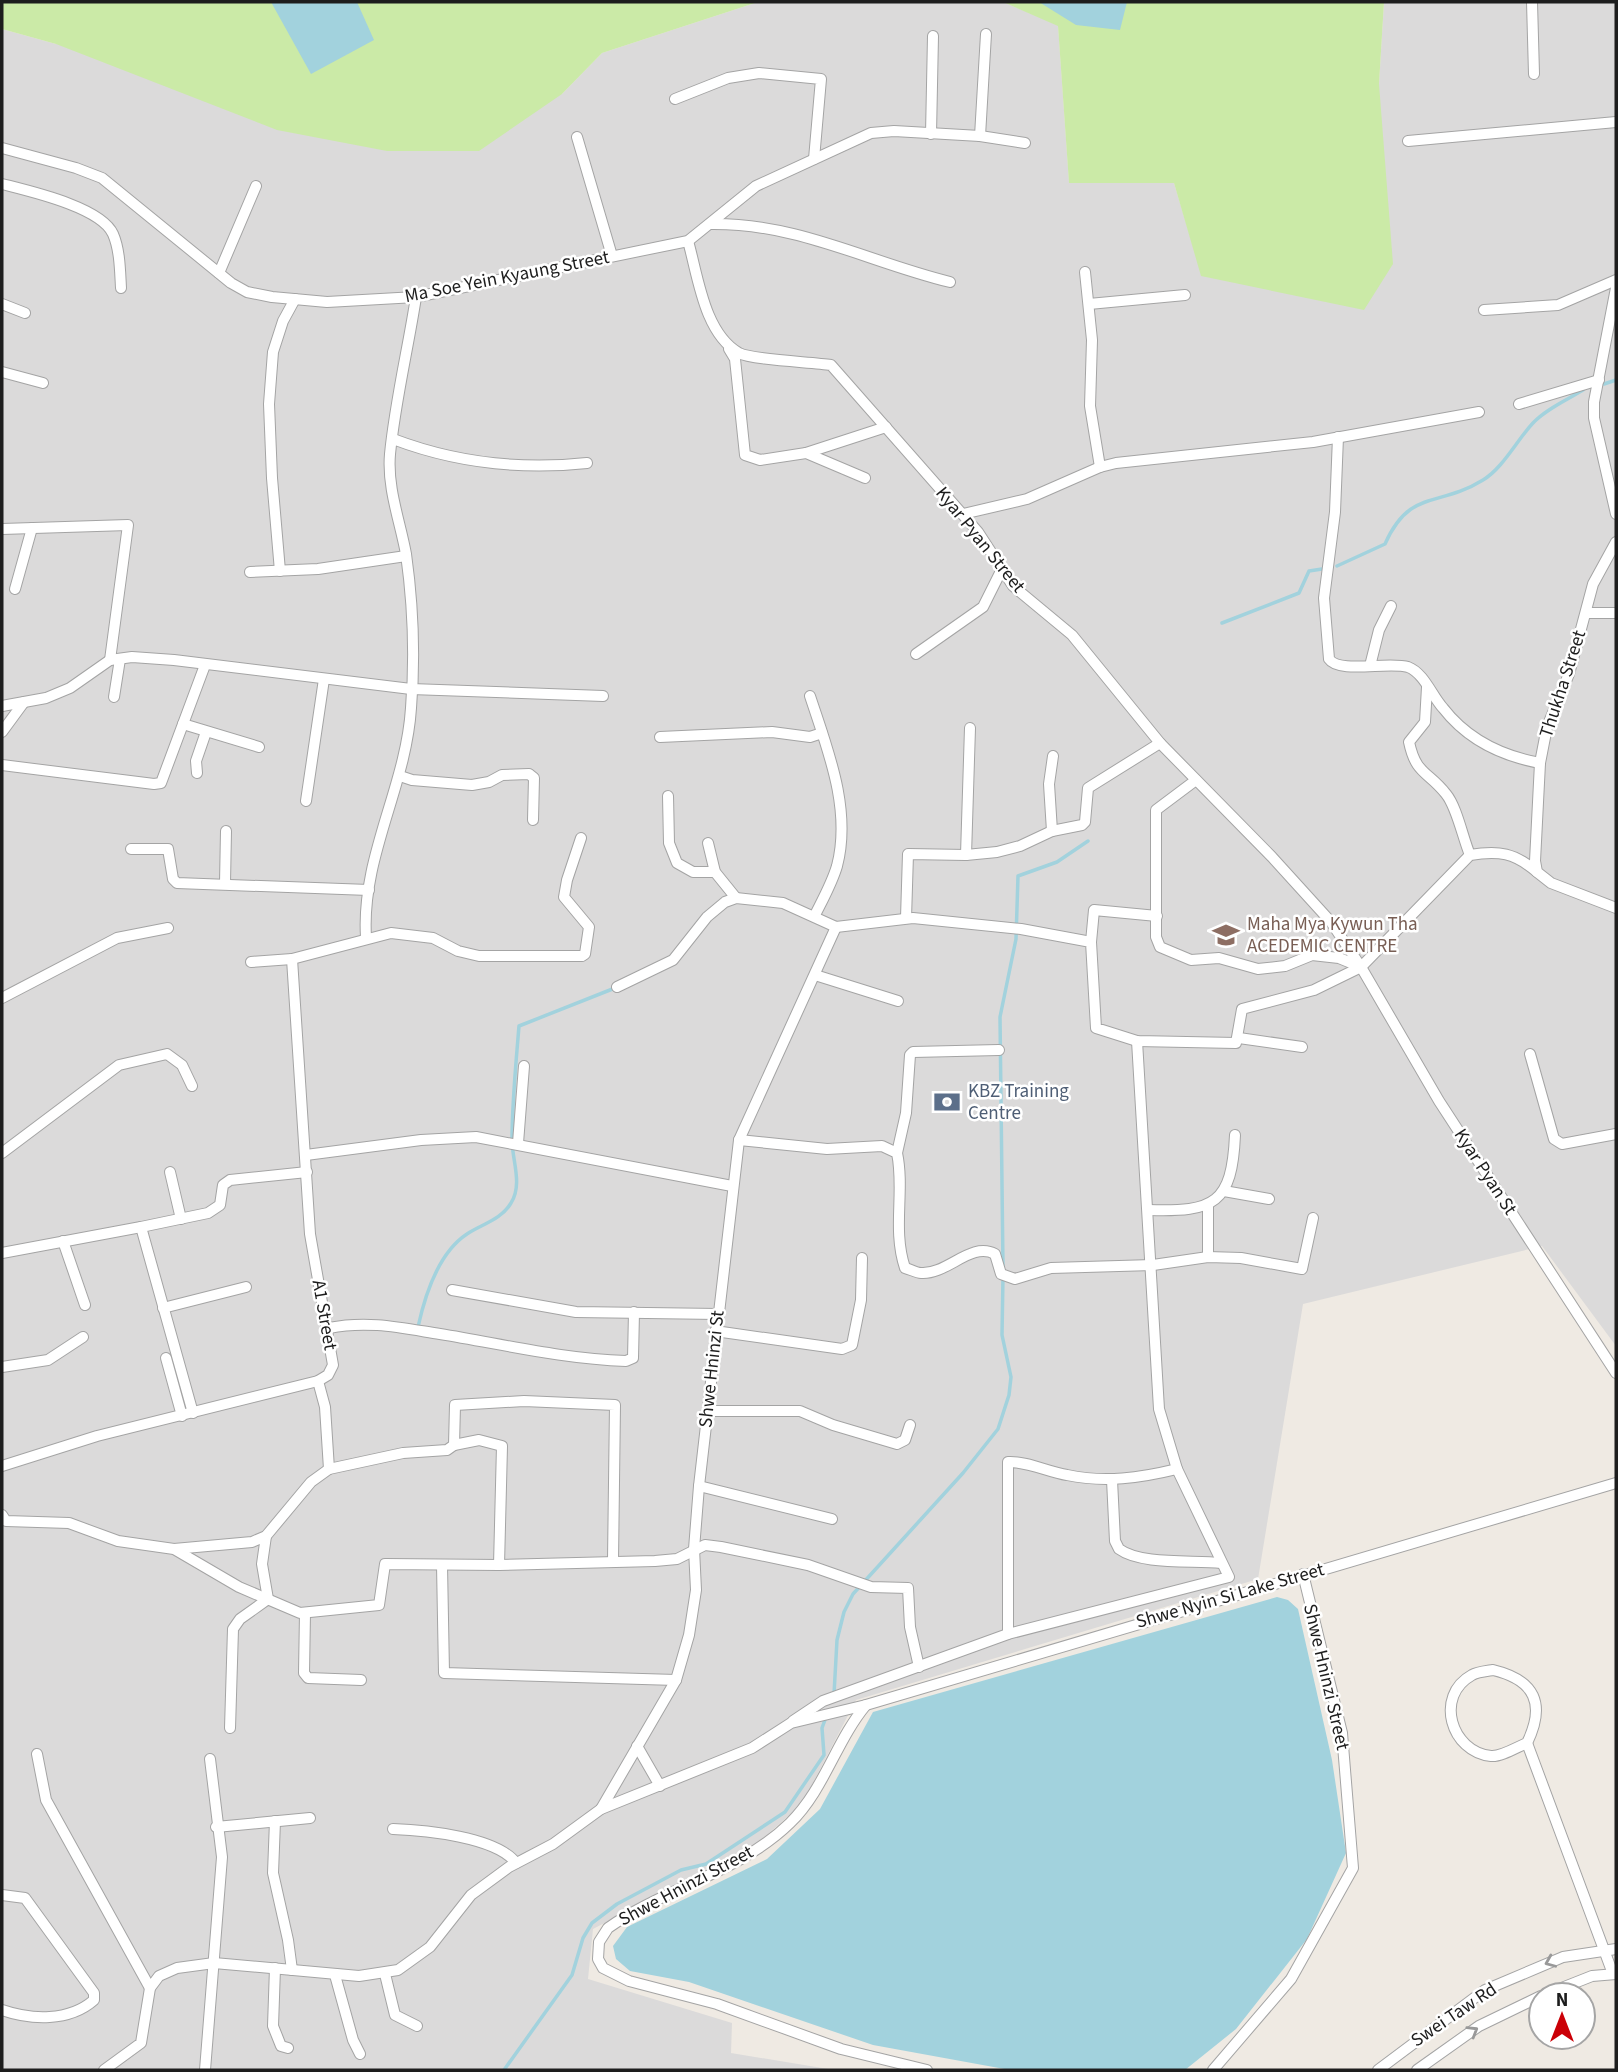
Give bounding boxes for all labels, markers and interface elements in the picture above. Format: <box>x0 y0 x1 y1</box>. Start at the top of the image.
street label: Ma Soe Yein Kyaung Street <box>402 244 612 310</box>
street label: Kyar Pyan Street <box>929 481 1032 599</box>
street label: Thukha Street <box>1533 626 1593 741</box>
place label: Maha Mya Kywun Tha ACEDEMIC CENTRE <box>1247 911 1418 960</box>
school or university icon: Maha Mya Kywun Tha ACEDEMIC CENTRE <box>1211 920 1241 950</box>
place label: KBZ Training Centre <box>968 1078 1069 1127</box>
bank icon: KBZ Training Centre <box>932 1087 962 1117</box>
street label: Kyar Pyan St <box>1447 1123 1523 1221</box>
street label: A1 Street <box>305 1278 344 1353</box>
street label: Shwe Hninzi St <box>692 1308 732 1429</box>
street label: Shwe Nyin Si Lake Street <box>1133 1556 1328 1636</box>
street label: Shwe Hninzi Street <box>1296 1601 1356 1753</box>
street label: Shwe Hninzi Street <box>614 1839 759 1933</box>
one-way arrow <box>1545 1954 1557 1968</box>
street label: Swei Taw Rd <box>1406 1976 1502 2054</box>
north arrow <box>1527 1981 1597 2051</box>
text: N <box>1556 1987 1568 2014</box>
one-way arrow <box>1465 2026 1478 2039</box>

